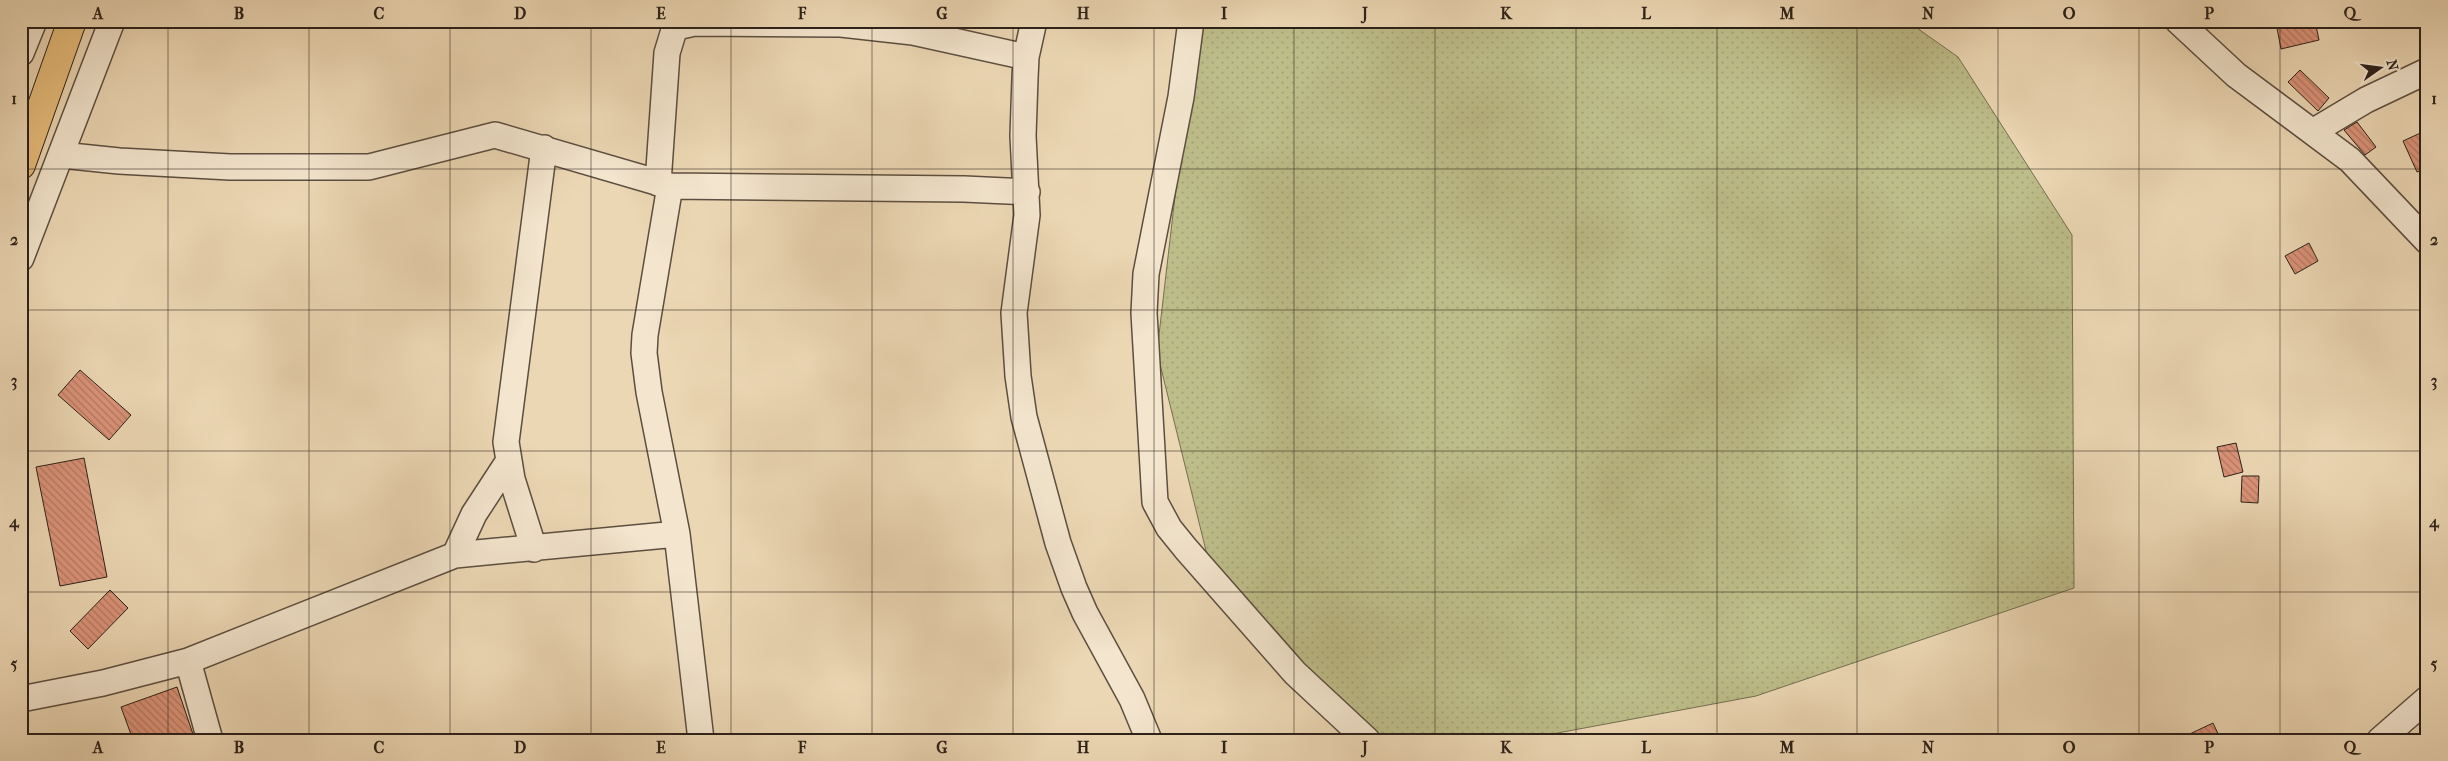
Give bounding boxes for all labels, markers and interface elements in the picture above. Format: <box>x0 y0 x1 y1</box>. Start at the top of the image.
text: A <box>92 4 104 23</box>
text: B <box>234 4 244 23</box>
text: C <box>374 4 385 23</box>
text: D <box>514 4 526 23</box>
text: E <box>656 4 666 23</box>
text: F <box>797 4 807 23</box>
text: G <box>936 4 948 23</box>
text: H <box>1077 4 1090 23</box>
text: I <box>1221 4 1228 23</box>
text: J <box>1360 4 1368 24</box>
text: K <box>1500 4 1513 23</box>
text: L <box>1641 4 1651 23</box>
text: M <box>1779 4 1795 23</box>
text: N <box>1922 4 1935 23</box>
text: O <box>2063 4 2076 23</box>
text: P <box>2204 4 2214 23</box>
text: Q <box>2344 4 2362 23</box>
north arrow <box>2356 42 2406 92</box>
text: N <box>2383 58 2402 73</box>
text: 1 <box>11 89 17 108</box>
text: 1 <box>2431 89 2437 108</box>
text: 2 <box>10 230 18 249</box>
text: 2 <box>2430 230 2438 249</box>
text: 3 <box>11 371 17 391</box>
text: 3 <box>2431 371 2437 391</box>
text: 4 <box>8 512 20 532</box>
text: 4 <box>2428 512 2440 532</box>
text: 5 <box>11 654 18 673</box>
text: 5 <box>2431 654 2438 673</box>
text: A <box>92 738 104 757</box>
text: B <box>234 738 244 757</box>
text: C <box>374 738 385 757</box>
text: D <box>514 738 526 757</box>
text: E <box>656 738 666 757</box>
text: F <box>797 738 807 757</box>
text: G <box>936 738 948 757</box>
text: H <box>1077 738 1090 757</box>
text: I <box>1221 738 1228 757</box>
text: J <box>1360 738 1368 758</box>
text: K <box>1500 738 1513 757</box>
text: L <box>1641 738 1651 757</box>
text: M <box>1779 738 1795 757</box>
text: N <box>1922 738 1935 757</box>
text: O <box>2063 738 2076 757</box>
text: P <box>2204 738 2214 757</box>
text: Q <box>2344 738 2362 757</box>

